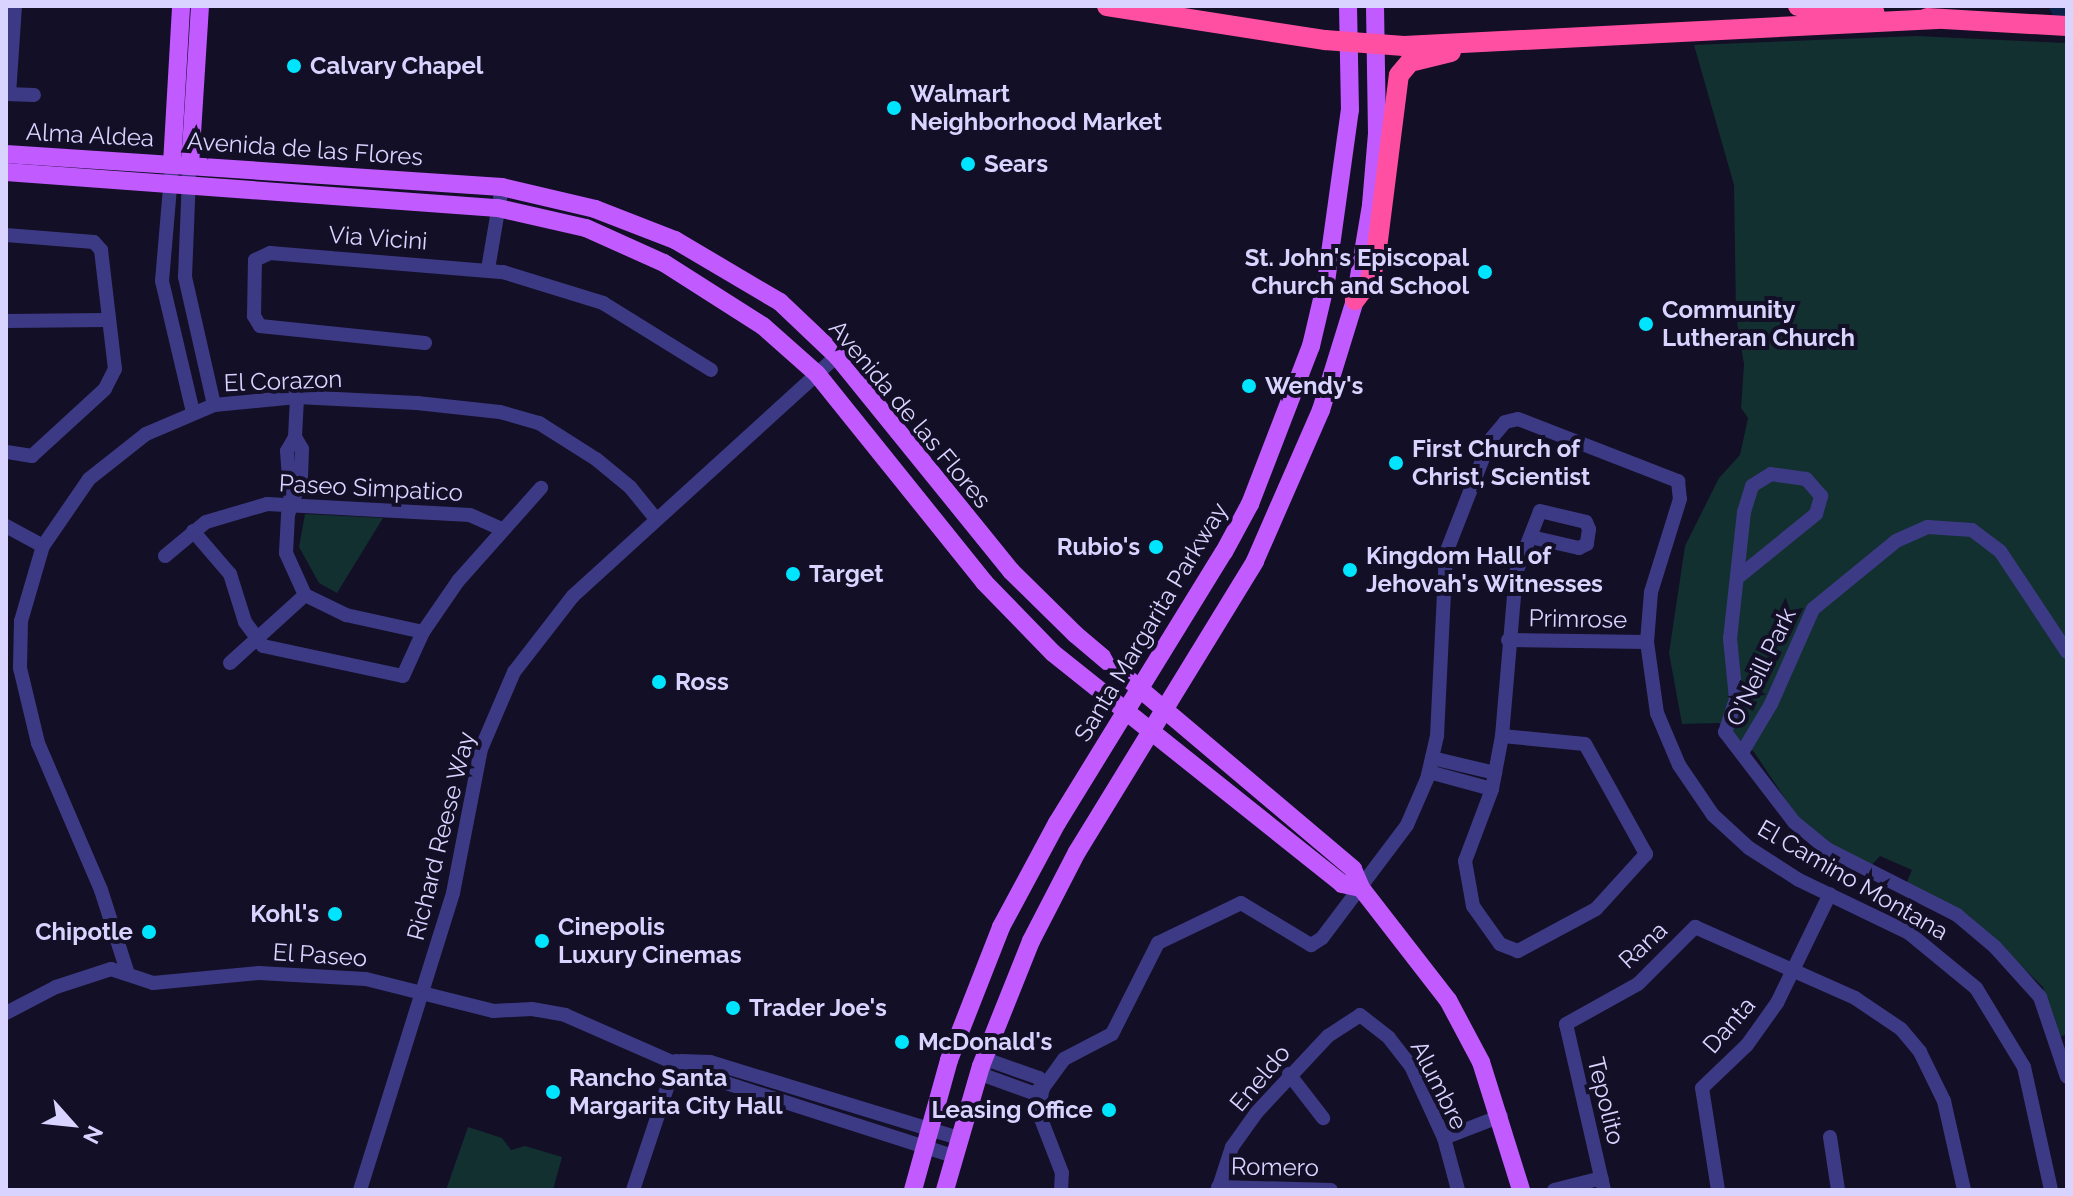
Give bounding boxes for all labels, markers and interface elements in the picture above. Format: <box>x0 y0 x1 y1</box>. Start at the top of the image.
place label: Calvary Chapel <box>310 52 484 80</box>
marker: Calvary Chapel <box>285 57 303 75</box>
place label: Walmart Neighborhood Market <box>910 80 1162 136</box>
marker: Walmart Neighborhood Market <box>885 99 903 117</box>
street label: Alma Aldea <box>25 117 155 153</box>
street label: Avenida de las Flores <box>186 126 424 172</box>
place label: Sears <box>984 150 1048 178</box>
marker: Sears <box>959 155 977 173</box>
street label: Via Vicini <box>327 220 429 256</box>
place label: St. John's Episcopal Church and School <box>1244 244 1469 300</box>
marker: St. John's Episcopal Church and School <box>1476 263 1494 281</box>
place label: Community Lutheran Church <box>1662 296 1855 352</box>
street label: Avenida de las Flores <box>823 314 997 514</box>
marker: Community Lutheran Church <box>1637 315 1655 333</box>
street label: El Corazon <box>223 365 343 397</box>
place label: Wendy's <box>1265 372 1363 400</box>
marker: Wendy's <box>1240 377 1258 395</box>
place label: First Church of Christ, Scientist <box>1412 435 1590 491</box>
marker: First Church of Christ, Scientist <box>1387 454 1405 472</box>
street label: Paseo Simpatico <box>278 469 464 507</box>
street label: Santa Margarita Parkway <box>1068 497 1234 747</box>
place label: Rubio's <box>1057 533 1140 561</box>
marker: Rubio's <box>1147 538 1165 556</box>
place label: Kingdom Hall of Jehovah's Witnesses <box>1366 542 1604 598</box>
place label: Target <box>809 560 883 588</box>
marker: Kingdom Hall of Jehovah's Witnesses <box>1341 561 1359 579</box>
marker: Target <box>784 565 802 583</box>
street label: O'Neill Park <box>1720 603 1802 731</box>
street label: Primrose <box>1528 604 1628 634</box>
place label: Ross <box>675 668 729 696</box>
marker: Ross <box>650 673 668 691</box>
street label: Richard Reese Way <box>401 728 481 944</box>
street label: El Camino Montana <box>1752 814 1954 946</box>
place label: Kohl's <box>250 900 319 928</box>
marker: Kohl's <box>326 905 344 923</box>
place label: Cinepolis Luxury Cinemas <box>558 913 742 969</box>
street label: Rana <box>1613 915 1673 975</box>
place label: Chipotle <box>35 918 133 946</box>
marker: Chipotle <box>140 923 158 941</box>
marker: Cinepolis Luxury Cinemas <box>533 932 551 950</box>
street label: El Paseo <box>272 937 368 973</box>
street label: Danta <box>1697 991 1761 1059</box>
place label: Trader Joe's <box>749 994 888 1022</box>
marker: Trader Joe's <box>724 999 742 1017</box>
place label: McDonald's <box>918 1028 1052 1056</box>
marker: McDonald's <box>893 1033 911 1051</box>
street label: Alumbre <box>1404 1036 1474 1134</box>
street label: Eneldo <box>1224 1039 1296 1117</box>
street label: Tepolito <box>1581 1054 1631 1148</box>
place label: Rancho Santa Margarita City Hall <box>569 1064 783 1120</box>
marker: Rancho Santa Margarita City Hall <box>544 1083 562 1101</box>
north arrow <box>32 1084 112 1164</box>
place label: Leasing Office <box>932 1096 1093 1124</box>
marker: Leasing Office <box>1100 1101 1118 1119</box>
text: N <box>78 1122 109 1148</box>
street label: Romero <box>1231 1152 1319 1182</box>

